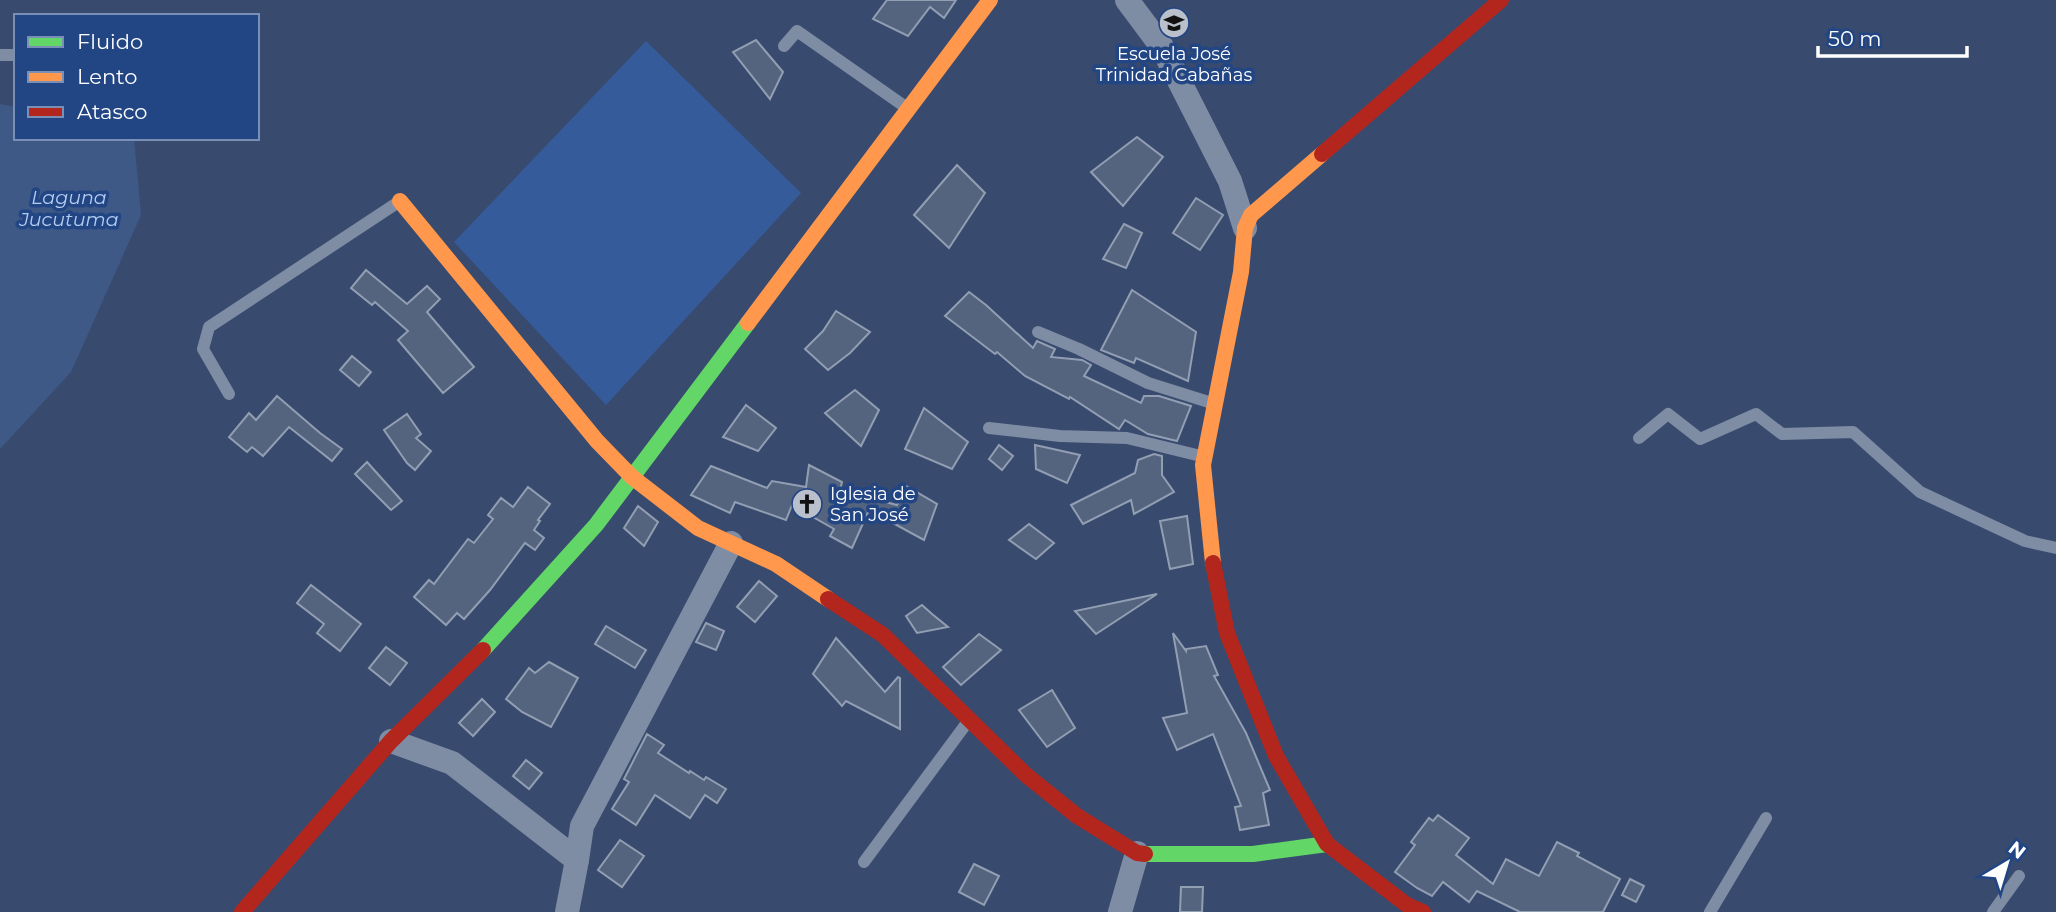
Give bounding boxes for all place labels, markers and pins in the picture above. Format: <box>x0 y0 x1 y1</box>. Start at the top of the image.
school or university icon: Escuela José Trinidad Cabañas <box>1157 6 1191 40</box>
place label: Escuela José Trinidad Cabañas <box>1096 43 1252 86</box>
place label: Iglesia de San José <box>830 483 916 526</box>
church icon: Iglesia de San José <box>790 487 824 521</box>

